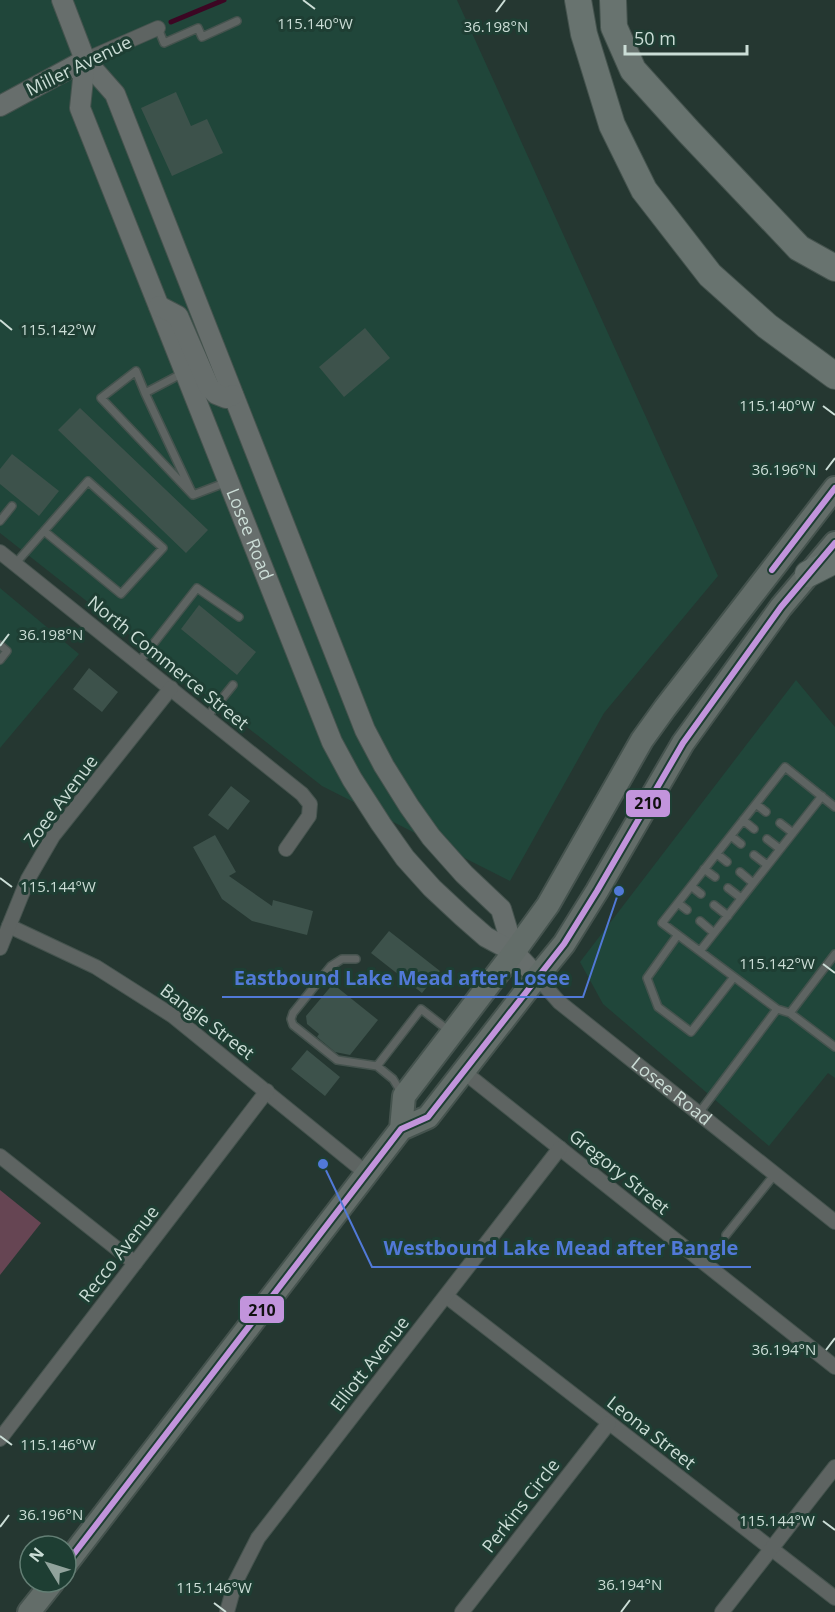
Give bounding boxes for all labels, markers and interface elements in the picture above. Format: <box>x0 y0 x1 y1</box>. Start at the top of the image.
text: 115.140°W <box>277 13 353 33</box>
text: 36.198°N <box>464 16 528 36</box>
scale bar <box>625 18 746 56</box>
text: 50 m <box>634 26 676 50</box>
street label: Miller Avenue <box>22 29 135 101</box>
text: 115.142°W <box>20 319 96 339</box>
text: 115.140°W <box>739 395 815 415</box>
text: 36.196°N <box>752 459 816 479</box>
street label: Losee Road <box>221 485 279 583</box>
street label: North Commerce Street <box>83 590 254 735</box>
text: 36.198°N <box>19 624 83 644</box>
street label: Zoee Avenue <box>18 750 102 851</box>
line badge: 210 <box>625 789 671 818</box>
text: 210 <box>634 792 662 814</box>
text: 115.144°W <box>20 876 96 896</box>
text: 115.142°W <box>739 953 815 973</box>
callout: Eastbound Lake Mead after Losee <box>222 959 583 997</box>
text: Eastbound Lake Mead after Losee <box>234 964 570 991</box>
street label: Bangle Street <box>156 978 260 1065</box>
street label: Losee Road <box>627 1051 717 1130</box>
street label: Gregory Street <box>564 1123 675 1219</box>
street label: Recco Avenue <box>73 1200 164 1307</box>
callout: Westbound Lake Mead after Bangle <box>372 1229 751 1267</box>
text: Westbound Lake Mead after Bangle <box>384 1234 738 1261</box>
line badge: 210 <box>239 1295 285 1324</box>
text: 210 <box>248 1299 276 1321</box>
street label: Elliott Avenue <box>324 1311 414 1416</box>
text: 36.194°N <box>752 1339 816 1359</box>
street label: Leona Street <box>602 1390 701 1474</box>
text: 115.146°W <box>20 1434 96 1454</box>
street label: Perkins Circle <box>476 1453 564 1557</box>
text: 36.196°N <box>19 1504 83 1524</box>
text: 115.144°W <box>739 1510 815 1530</box>
north arrow <box>18 1534 78 1594</box>
text: N <box>24 1543 49 1567</box>
text: 36.194°N <box>598 1574 662 1594</box>
text: 115.146°W <box>176 1577 252 1597</box>

